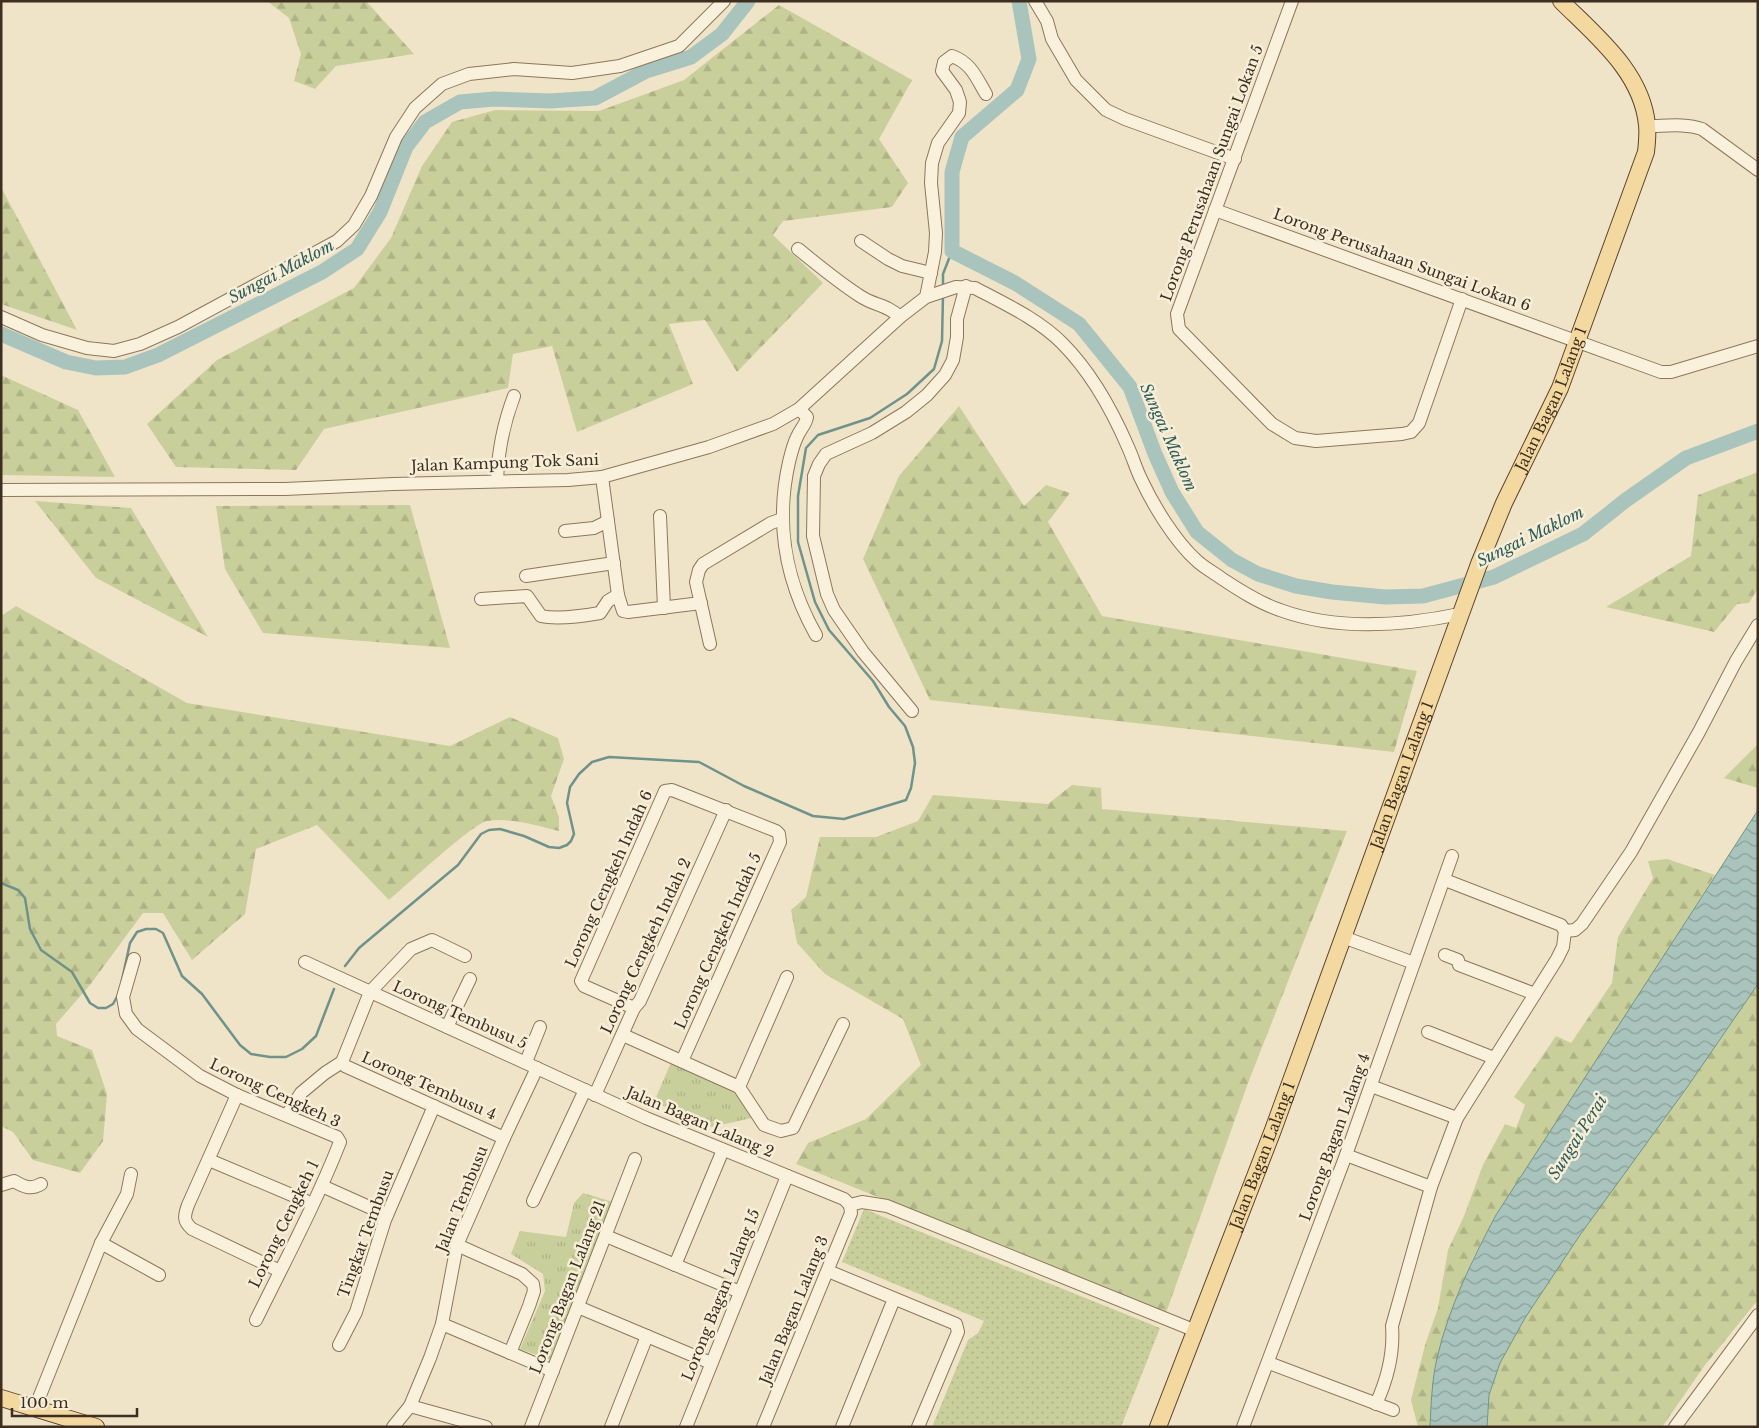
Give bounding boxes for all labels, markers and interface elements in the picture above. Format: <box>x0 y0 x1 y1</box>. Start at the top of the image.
street label: Lorong Perusahaan Sungai Lokan 5 <box>1156 42 1267 304</box>
street label: Lorong Perusahaan Sungai Lokan 6 <box>1271 204 1534 315</box>
water label: Sungai Maklom <box>225 235 337 307</box>
street label: Jalan Bagan Lalang 1 <box>1510 324 1590 476</box>
water label: Sungai Maklom <box>1136 380 1202 494</box>
street label: Jalan Kampung Tok Sani <box>409 450 599 475</box>
water label: Sungai Maklom <box>1473 501 1587 571</box>
street label: Jalan Bagan Lalang 1 <box>1365 699 1437 854</box>
street label: Lorong Cengkeh Indah 6 <box>561 787 656 970</box>
street label: Lorong Cengkeh Indah 5 <box>670 850 765 1032</box>
street label: Lorong Cengkeh Indah 2 <box>596 855 695 1037</box>
street label: Lorong Tembusu 5 <box>390 976 530 1053</box>
street label: Lorong Tembusu 4 <box>359 1047 500 1124</box>
street label: Lorong Bagan Lalang 4 <box>1295 1050 1374 1223</box>
street label: Lorong Cengkeh 3 <box>207 1054 344 1131</box>
street label: Jalan Bagan Lalang 1 <box>1225 1079 1299 1233</box>
street label: Jalan Bagan Lalang 2 <box>622 1081 777 1161</box>
water label: Sungai Perai <box>1543 1091 1611 1183</box>
street label: Jalan Tembusu <box>431 1143 491 1257</box>
street label: Lorong Cengkeh 1 <box>244 1157 323 1291</box>
street label: Tingkat Tembusu <box>334 1167 398 1300</box>
street label: Lorong Bagan Lalang 21 <box>526 1197 609 1376</box>
street label: Lorong Bagan Lalang 15 <box>677 1206 764 1384</box>
street label: Jalan Bagan Lalang 3 <box>754 1233 832 1389</box>
scale bar <box>12 1386 138 1418</box>
text: 100 m <box>20 1393 69 1412</box>

